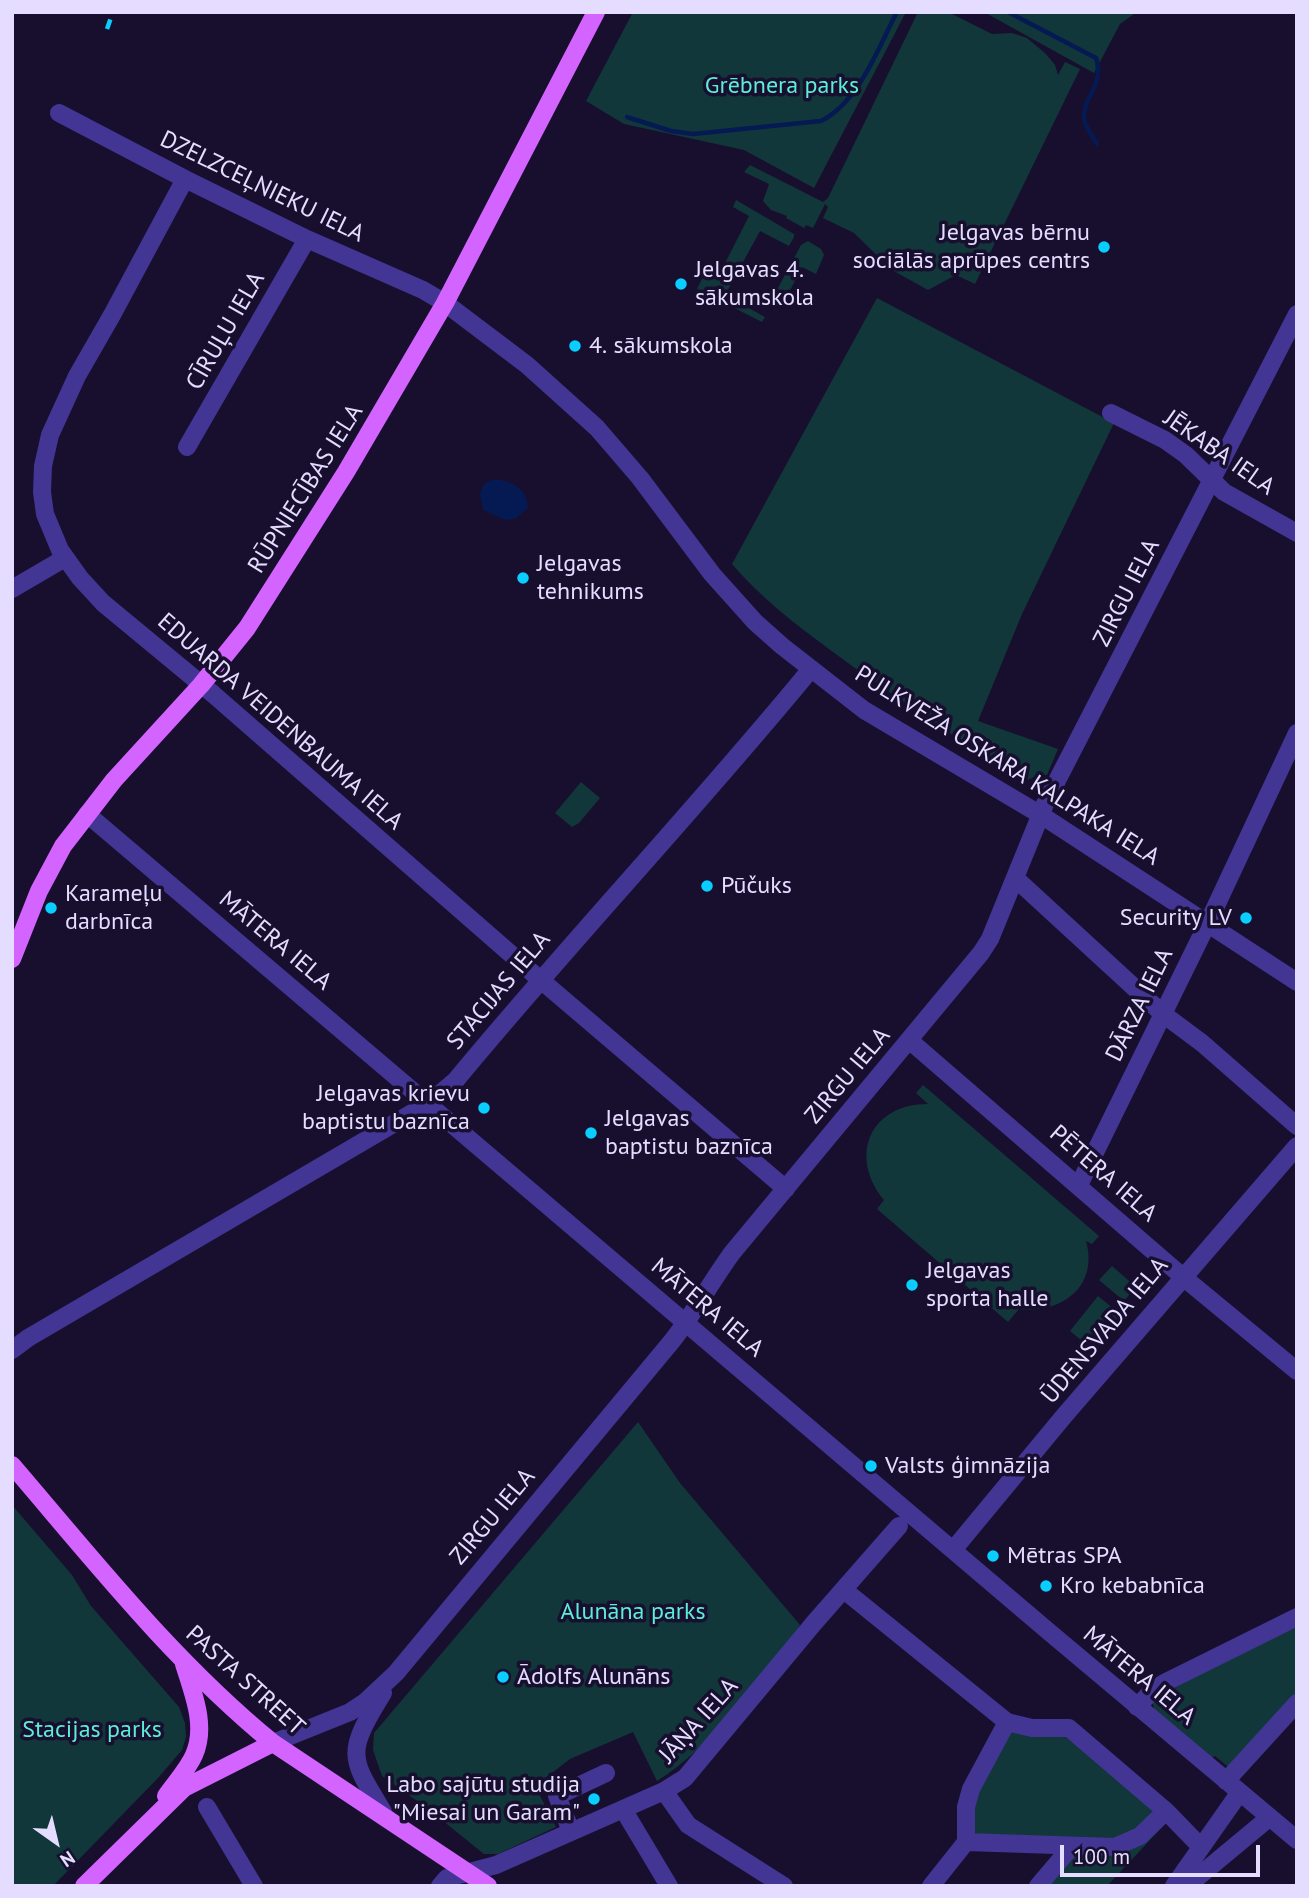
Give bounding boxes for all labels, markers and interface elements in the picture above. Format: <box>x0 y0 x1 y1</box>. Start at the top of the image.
park label: Grēbnera parks <box>705 72 859 100</box>
street label: DZELZCEĻNIEKU IELA <box>155 125 369 249</box>
place label: Jelgavas bērnu sociālās aprūpes centrs <box>853 219 1090 275</box>
marker: Jelgavas bērnu sociālās aprūpes centrs <box>1096 239 1112 255</box>
place label: Jelgavas 4. sākumskola <box>695 256 814 312</box>
street label: CĪRUĻU IELA <box>181 267 271 395</box>
marker: Jelgavas 4. sākumskola <box>673 276 689 292</box>
place label: 4. sākumskola <box>589 332 733 360</box>
marker: 4. sākumskola <box>567 338 583 354</box>
street label: RŪPNIECĪBAS IELA <box>242 399 370 579</box>
street label: JĒKABA IELA <box>1158 404 1280 502</box>
street label: ZIRGU IELA <box>1088 535 1166 651</box>
place label: Jelgavas tehnikums <box>537 550 644 606</box>
marker: Jelgavas tehnikums <box>515 570 531 586</box>
street label: EDUARDA VEIDENBAUMA IELA <box>151 608 409 836</box>
street label: PULKVEŽA OSKARA KALPAKA IELA <box>849 660 1165 872</box>
place label: Pūčuks <box>721 872 792 900</box>
marker: Pūčuks <box>699 878 715 894</box>
place label: Karameļu darbnīca <box>65 880 163 936</box>
street label: MĀTERA IELA <box>213 886 337 996</box>
marker: Karameļu darbnīca <box>43 900 59 916</box>
place label: Security LV <box>1120 904 1232 932</box>
marker: Security LV <box>1238 910 1254 926</box>
street label: STACIJAS IELA <box>441 926 557 1056</box>
street label: DĀRZA IELA <box>1100 944 1180 1066</box>
street label: ZIRGU IELA <box>800 1022 896 1130</box>
place label: Jelgavas krievu baptistu baznīca <box>302 1080 470 1136</box>
marker: Jelgavas krievu baptistu baznīca <box>476 1100 492 1116</box>
place label: Jelgavas baptistu baznīca <box>605 1105 773 1161</box>
street label: PĒTERA IELA <box>1043 1120 1163 1228</box>
marker: Jelgavas baptistu baznīca <box>583 1125 599 1141</box>
street label: ŪDENSVADA IELA <box>1036 1252 1174 1410</box>
street label: MĀTERA IELA <box>645 1253 769 1363</box>
place label: Jelgavas sporta halle <box>926 1257 1049 1313</box>
marker: Jelgavas sporta halle <box>904 1277 920 1293</box>
place label: Valsts ģimnāzija <box>885 1452 1050 1480</box>
marker: Valsts ģimnāzija <box>863 1458 879 1474</box>
street label: ZIRGU IELA <box>445 1463 541 1571</box>
place label: Mētras SPA <box>1007 1542 1122 1570</box>
marker: Mētras SPA <box>985 1548 1001 1564</box>
place label: Kro kebabnīca <box>1060 1572 1205 1600</box>
marker: Kro kebabnīca <box>1038 1578 1054 1594</box>
park label: Alunāna parks <box>560 1598 706 1626</box>
street label: PASTA STREET <box>180 1620 310 1742</box>
street label: MĀTERA IELA <box>1077 1621 1201 1731</box>
place label: Ādolfs Alunāns <box>517 1663 670 1691</box>
marker: Ādolfs Alunāns <box>495 1669 511 1685</box>
street label: JĀŅA IELA <box>653 1673 745 1769</box>
park label: Stacijas parks <box>22 1716 162 1744</box>
place label: Labo sajūtu studija "Miesai un Garam" <box>386 1771 580 1827</box>
marker: Labo sajūtu studija "Miesai un Garam" <box>586 1791 602 1807</box>
north arrow <box>21 1807 91 1877</box>
scale bar <box>1064 1832 1264 1876</box>
text: 100 m <box>1073 1843 1130 1870</box>
text: N <box>56 1846 80 1873</box>

